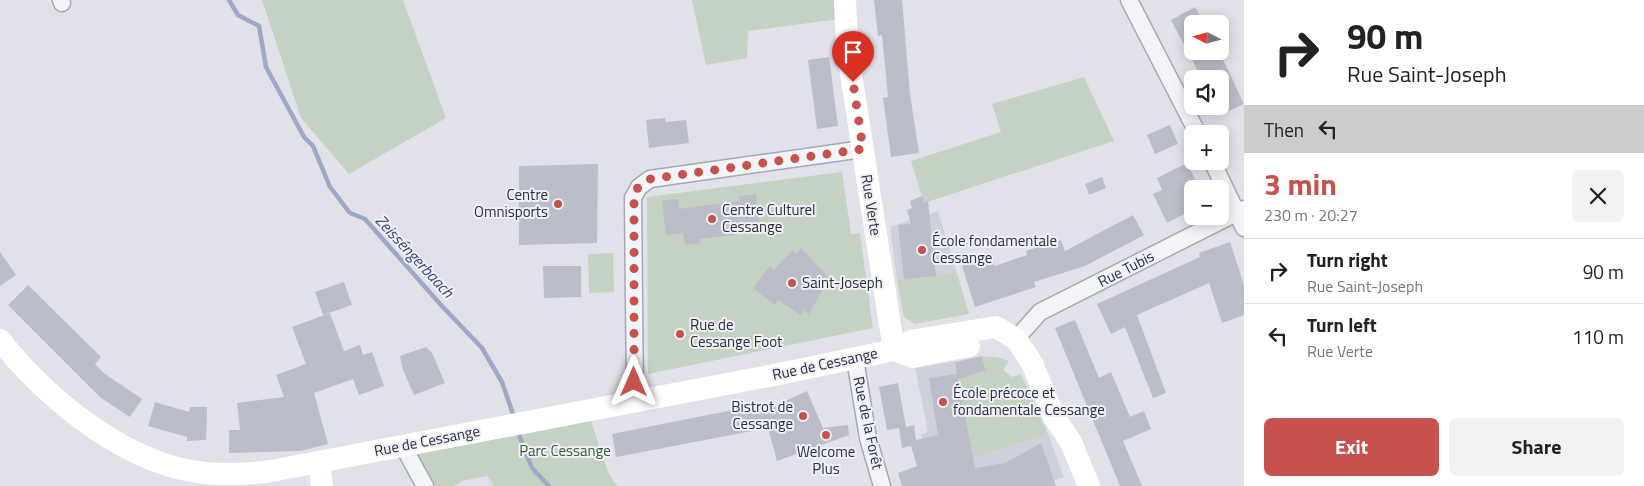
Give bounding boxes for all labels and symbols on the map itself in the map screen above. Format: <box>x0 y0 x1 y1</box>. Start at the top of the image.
north arrow <box>1184 15 1229 60</box>
pin <box>832 31 874 82</box>
street label: Rue Verte <box>855 173 888 237</box>
place label: Centre Omnisports <box>474 183 548 223</box>
marker: Centre Omnisports <box>552 198 564 210</box>
place label: Centre Culturel Cessange <box>722 198 816 238</box>
water label: Zeisséngerbaach <box>370 209 461 304</box>
marker: Centre Culturel Cessange <box>706 213 718 225</box>
place label: École fondamentale Cessange <box>932 229 1057 269</box>
marker: École fondamentale Cessange <box>916 244 928 256</box>
street label: Rue Tubis <box>1093 245 1158 293</box>
place label: Saint-Joseph <box>802 271 883 294</box>
marker: Saint-Joseph <box>786 277 798 289</box>
place label: Rue de Cessange Foot <box>690 313 783 353</box>
marker: Rue de Cessange Foot <box>674 328 686 340</box>
street label: Rue de Cessange <box>770 341 880 386</box>
position arrow <box>607 355 659 407</box>
street label: Rue de la Forêt <box>847 374 890 472</box>
place label: École précoce et fondamentale Cessange <box>953 381 1105 421</box>
place label: Bistrot de Cessange <box>731 395 793 435</box>
marker: École précoce et fondamentale Cessange <box>937 396 949 408</box>
marker: Bistrot de Cessange <box>797 410 809 422</box>
street label: Rue de Cessange <box>372 419 482 462</box>
marker: Welcome Plus <box>820 429 832 441</box>
park label: Parc Cessange <box>519 439 611 462</box>
place label: Welcome Plus <box>797 440 855 480</box>

